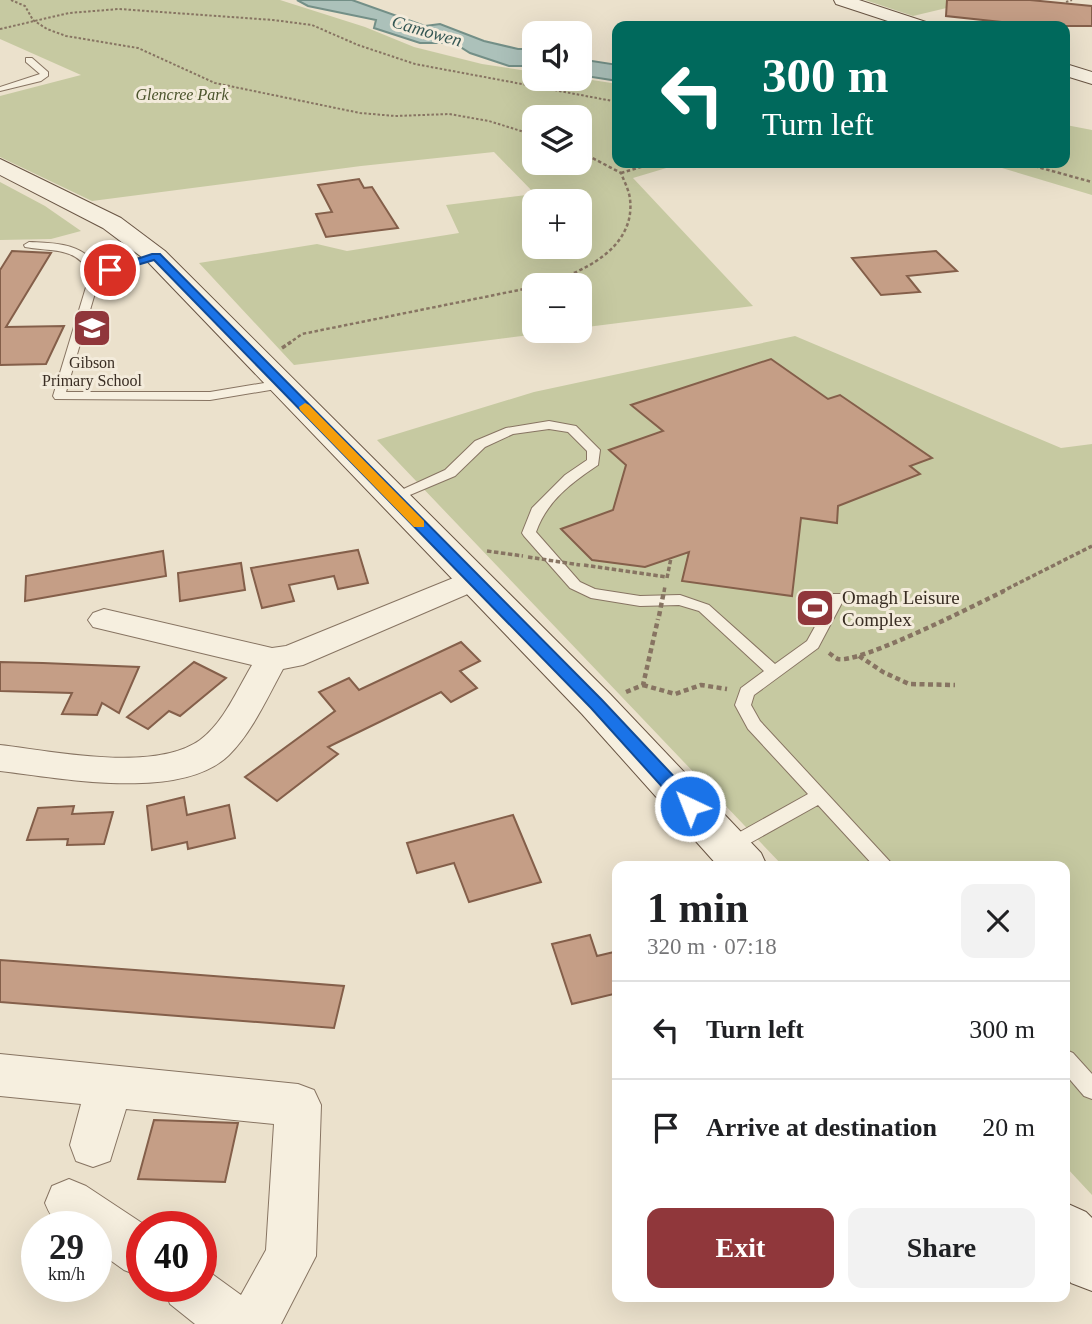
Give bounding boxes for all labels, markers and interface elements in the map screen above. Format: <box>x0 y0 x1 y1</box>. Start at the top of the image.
water label: Camowen <box>390 11 464 51</box>
map controls <box>522 21 592 343</box>
button: sound <box>522 21 592 91</box>
text: 300 m <box>762 48 889 103</box>
icon: left <box>647 49 738 140</box>
park label: Glencree Park <box>135 86 229 103</box>
button: layers <box>522 105 592 175</box>
text: Turn left <box>762 106 874 142</box>
button: + <box>522 189 592 259</box>
pin <box>80 240 140 300</box>
icon: arrive <box>91 251 129 289</box>
button: − <box>522 273 592 343</box>
school or university icon: Gibson Primary School <box>71 307 113 349</box>
place label: Gibson Primary School <box>42 354 143 390</box>
sports icon: Omagh Leisure Complex <box>794 587 836 629</box>
place label: Omagh Leisure Complex <box>842 587 960 630</box>
position arrow <box>653 769 727 843</box>
button: close <box>961 884 1035 958</box>
text: 1 min <box>647 885 749 931</box>
text: 320 m · 07:18 <box>647 934 777 959</box>
icon: left <box>647 1011 685 1049</box>
text: Turn left <box>706 1015 804 1044</box>
text: 300 m <box>969 1015 1035 1044</box>
icon: arrive <box>647 1109 685 1147</box>
text: Arrive at destination <box>706 1113 937 1142</box>
text: 20 m <box>982 1113 1035 1142</box>
button: Exit <box>647 1208 834 1288</box>
button: Share <box>848 1208 1035 1288</box>
speed limit sign: 40 <box>126 1211 217 1302</box>
text: 29 <box>49 1228 84 1267</box>
text: km/h <box>48 1264 85 1284</box>

